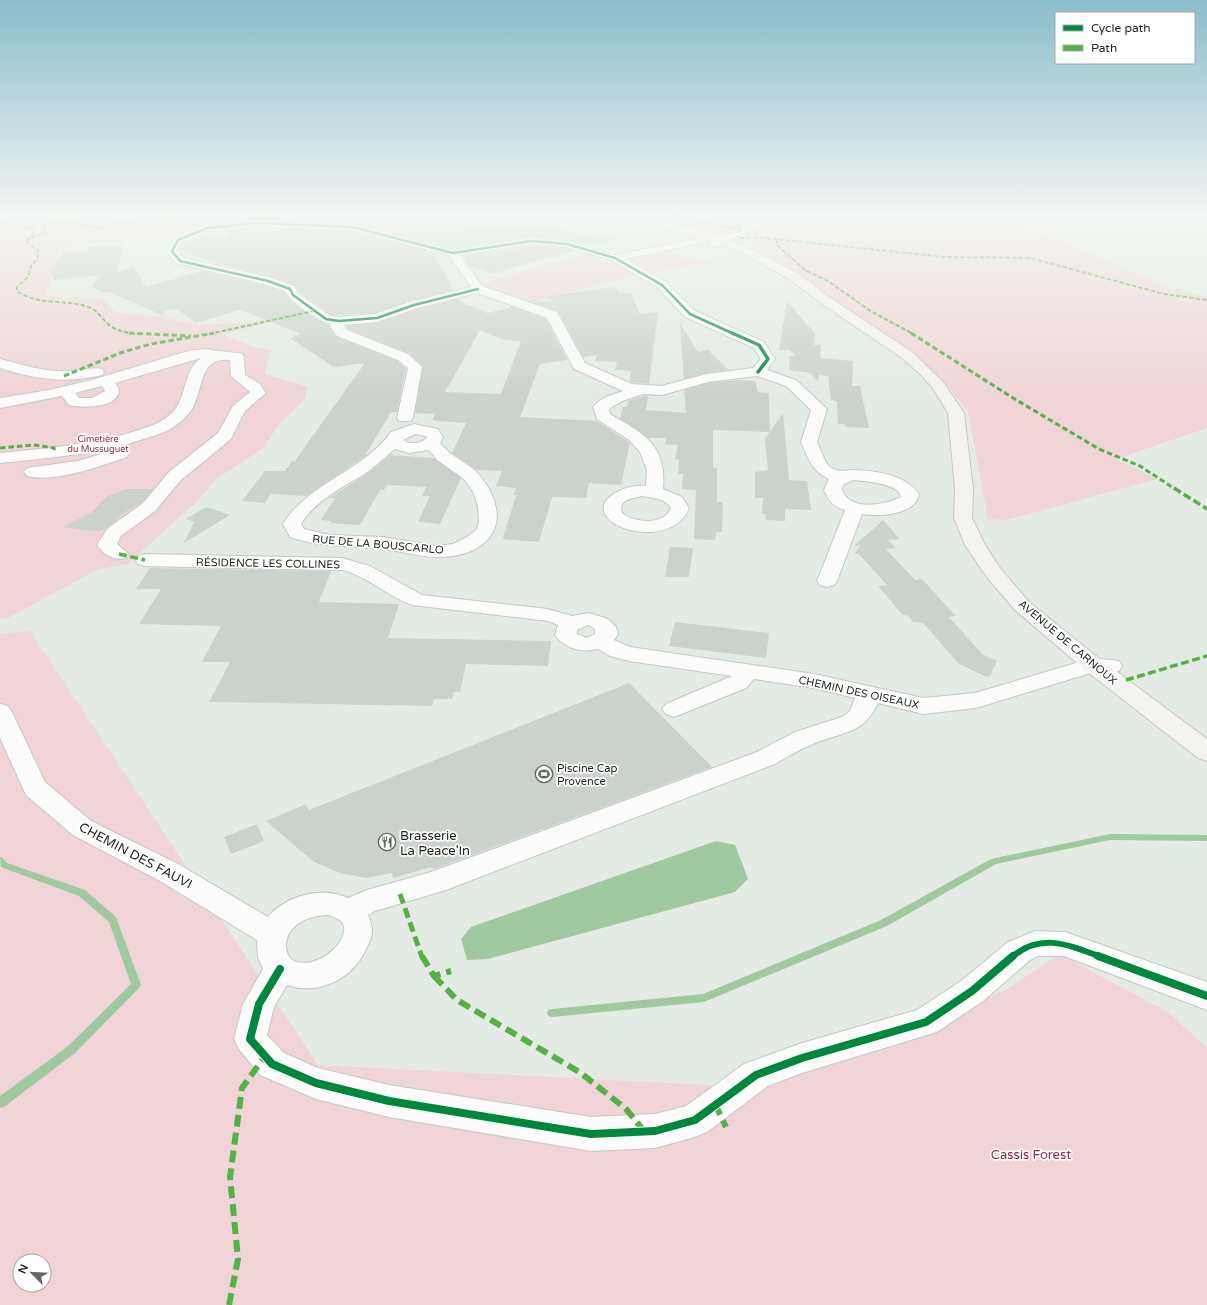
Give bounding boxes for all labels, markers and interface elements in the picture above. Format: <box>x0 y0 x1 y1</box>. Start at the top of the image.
legend <box>1055 12 1195 64</box>
text: Cycle path <box>1091 21 1150 35</box>
text: Path <box>1091 41 1117 55</box>
park label: Cimetière du Mussuguet <box>67 434 129 455</box>
street label: RUE DE LA BOUSCARLO <box>312 532 444 557</box>
street label: RÉSIDENCE LES COLLINES <box>196 555 340 571</box>
street label: AVENUE DE CARNOUX <box>1016 597 1120 687</box>
street label: CHEMIN DES OISEAUX <box>797 673 920 712</box>
place label: Piscine Cap Provence <box>557 762 618 788</box>
sports icon: Piscine Cap Provence <box>534 764 554 784</box>
street label: CHEMIN DES FAUVI <box>76 819 195 893</box>
place label: Brasserie La Peace'In <box>400 828 470 859</box>
restaurant icon: Brasserie La Peace'In <box>377 832 397 852</box>
park label: Cassis Forest <box>991 1147 1071 1163</box>
north arrow <box>12 1253 52 1293</box>
text: N <box>16 1262 31 1276</box>

